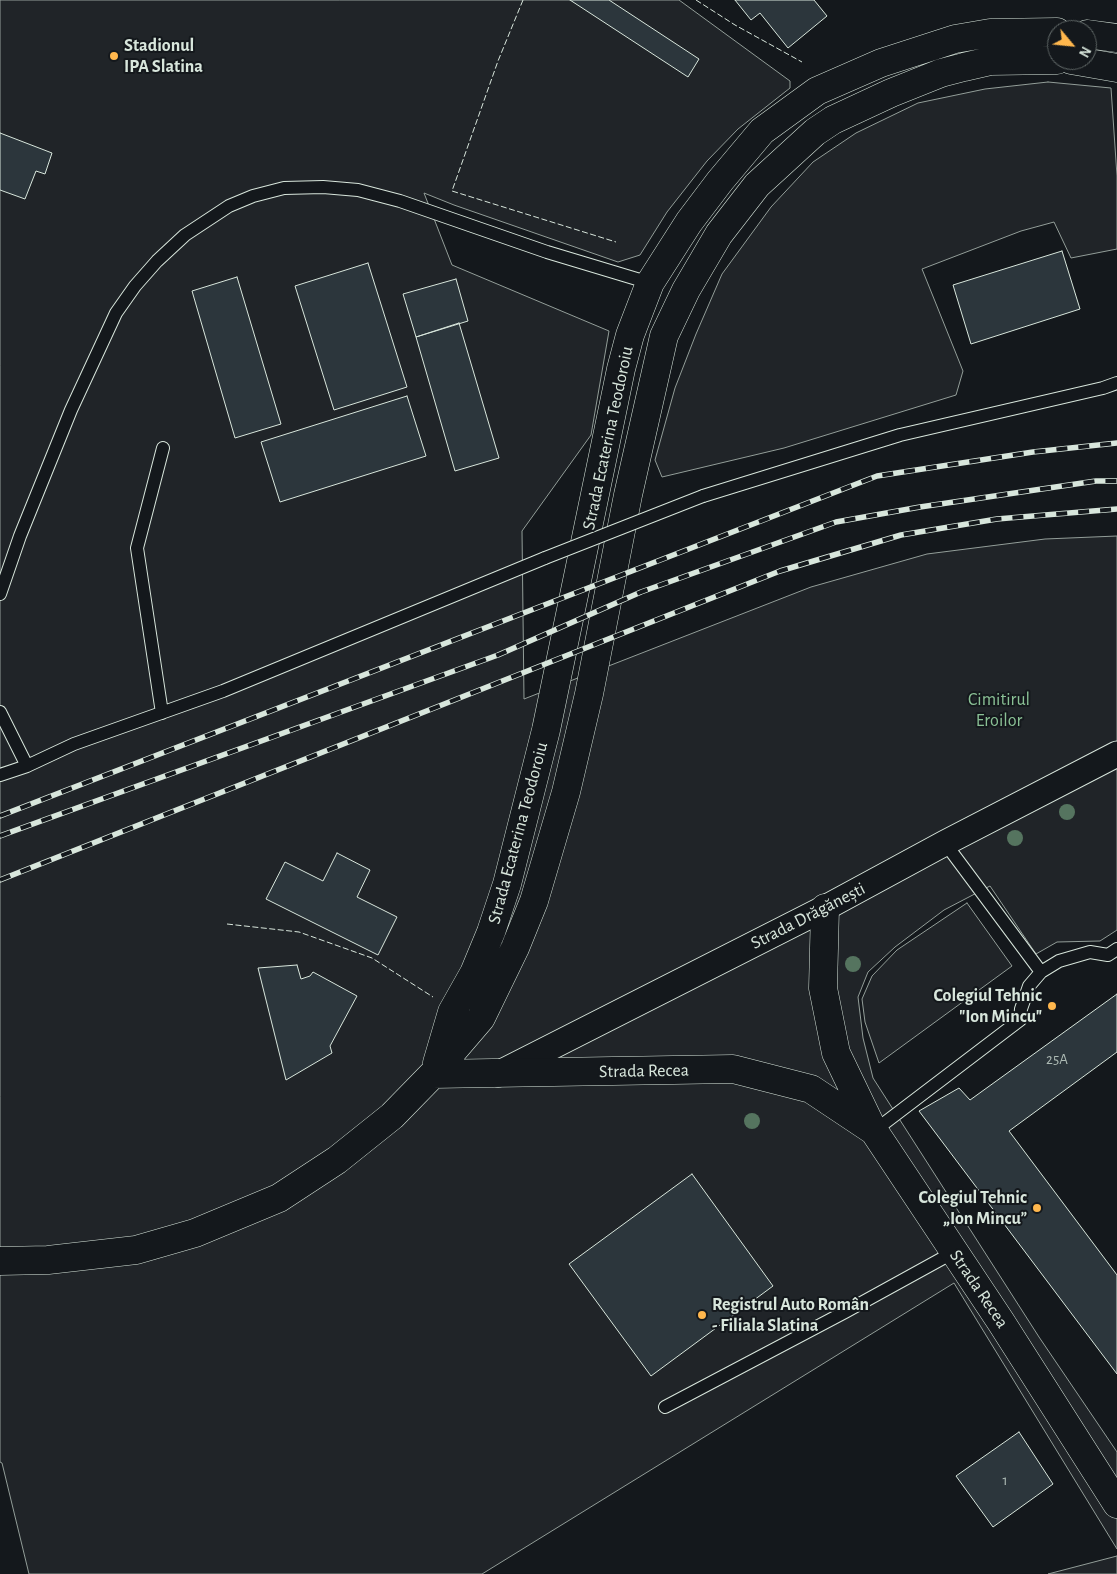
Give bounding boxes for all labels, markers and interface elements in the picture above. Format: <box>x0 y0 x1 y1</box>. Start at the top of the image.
north arrow <box>1047 20 1097 70</box>
place label: Stadionul IPA Slatina <box>124 35 203 78</box>
text: N <box>1076 44 1093 59</box>
marker: Stadionul IPA Slatina <box>108 50 120 62</box>
street label: Strada Ecaterina Teodoroiu <box>578 344 638 532</box>
park label: Cimitirul Eroilor <box>968 689 1030 732</box>
street label: Strada Ecaterina Teodoroiu <box>483 740 553 926</box>
street label: Strada Drăgănești <box>747 878 869 954</box>
place label: Colegiul Tehnic "Ion Mincu" <box>934 985 1042 1028</box>
marker: Colegiul Tehnic "Ion Mincu" <box>1046 1000 1058 1012</box>
house number: 25A <box>1046 1050 1068 1068</box>
street label: Strada Recea <box>599 1059 689 1083</box>
place label: Colegiul Tehnic „Ion Mincu” <box>919 1187 1027 1230</box>
marker: Colegiul Tehnic „Ion Mincu” <box>1031 1202 1043 1214</box>
street label: Strada Recea <box>945 1246 1013 1332</box>
place label: Registrul Auto Român - Filiala Slatina <box>712 1294 869 1336</box>
marker: Registrul Auto Român - Filiala Slatina <box>696 1309 708 1321</box>
house number: 1 <box>1002 1471 1008 1489</box>

